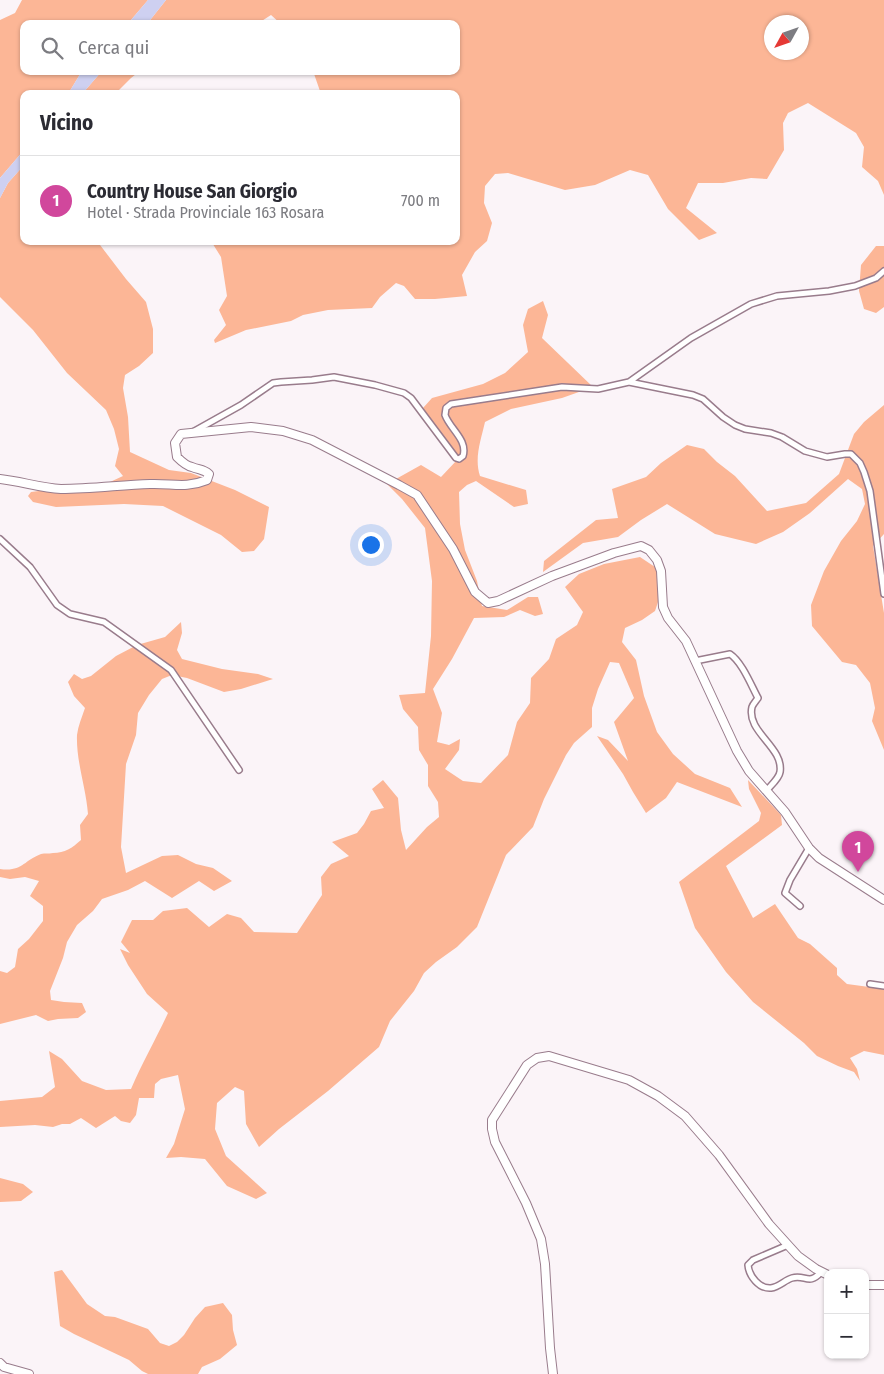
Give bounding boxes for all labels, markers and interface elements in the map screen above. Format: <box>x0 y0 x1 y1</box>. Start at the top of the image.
north arrow <box>764 15 809 60</box>
search box <box>20 20 460 75</box>
icon: search <box>38 34 66 62</box>
text: Cerca qui <box>78 36 149 59</box>
text: Vicino <box>40 110 93 136</box>
text: Country House San Giorgio <box>87 180 297 203</box>
text: 1 <box>53 191 59 210</box>
text: 700 m <box>401 191 440 210</box>
text: Hotel · Strada Provinciale 163 Rosara <box>87 203 324 222</box>
your location <box>358 532 384 558</box>
pin: 1 <box>842 831 874 872</box>
map controls <box>824 1269 869 1359</box>
button: + <box>824 1269 869 1314</box>
button: − <box>824 1314 869 1359</box>

